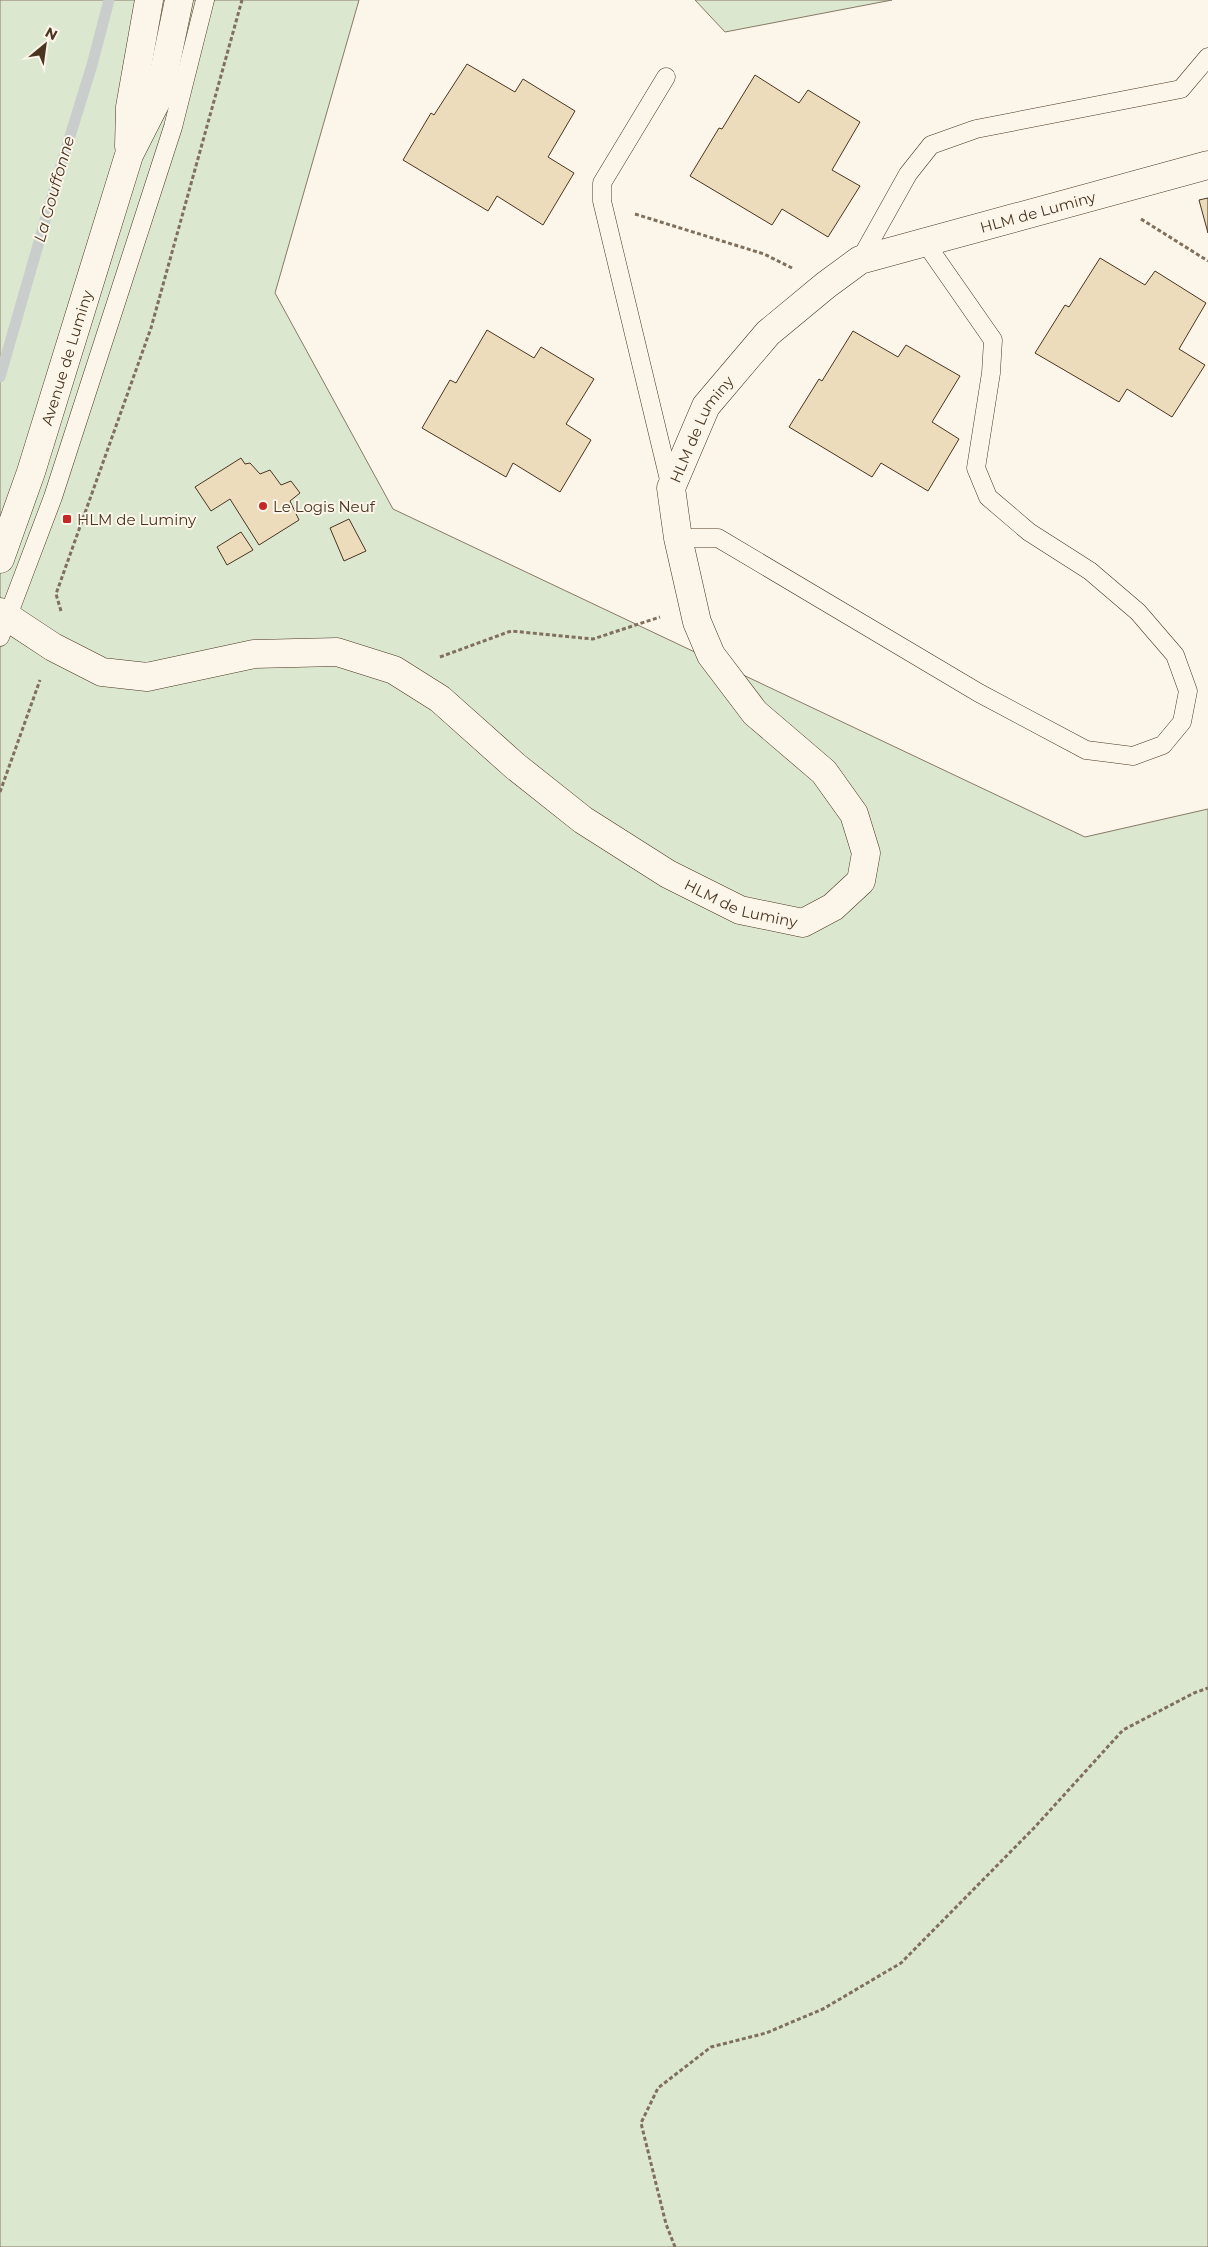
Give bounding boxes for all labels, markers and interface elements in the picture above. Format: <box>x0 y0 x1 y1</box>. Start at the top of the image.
north arrow <box>20 20 70 70</box>
text: N <box>42 23 61 44</box>
water label: La Gouffonne <box>30 134 78 244</box>
street label: HLM de Luminy <box>978 186 1098 236</box>
street label: Avenue de Luminy <box>37 287 96 428</box>
street label: HLM de Luminy <box>665 371 738 485</box>
place label: Le Logis Neuf <box>273 497 376 516</box>
marker: Le Logis Neuf <box>257 500 269 512</box>
place label: HLM de Luminy <box>77 510 197 529</box>
marker: HLM de Luminy <box>61 513 73 525</box>
street label: HLM de Luminy <box>681 874 800 931</box>

